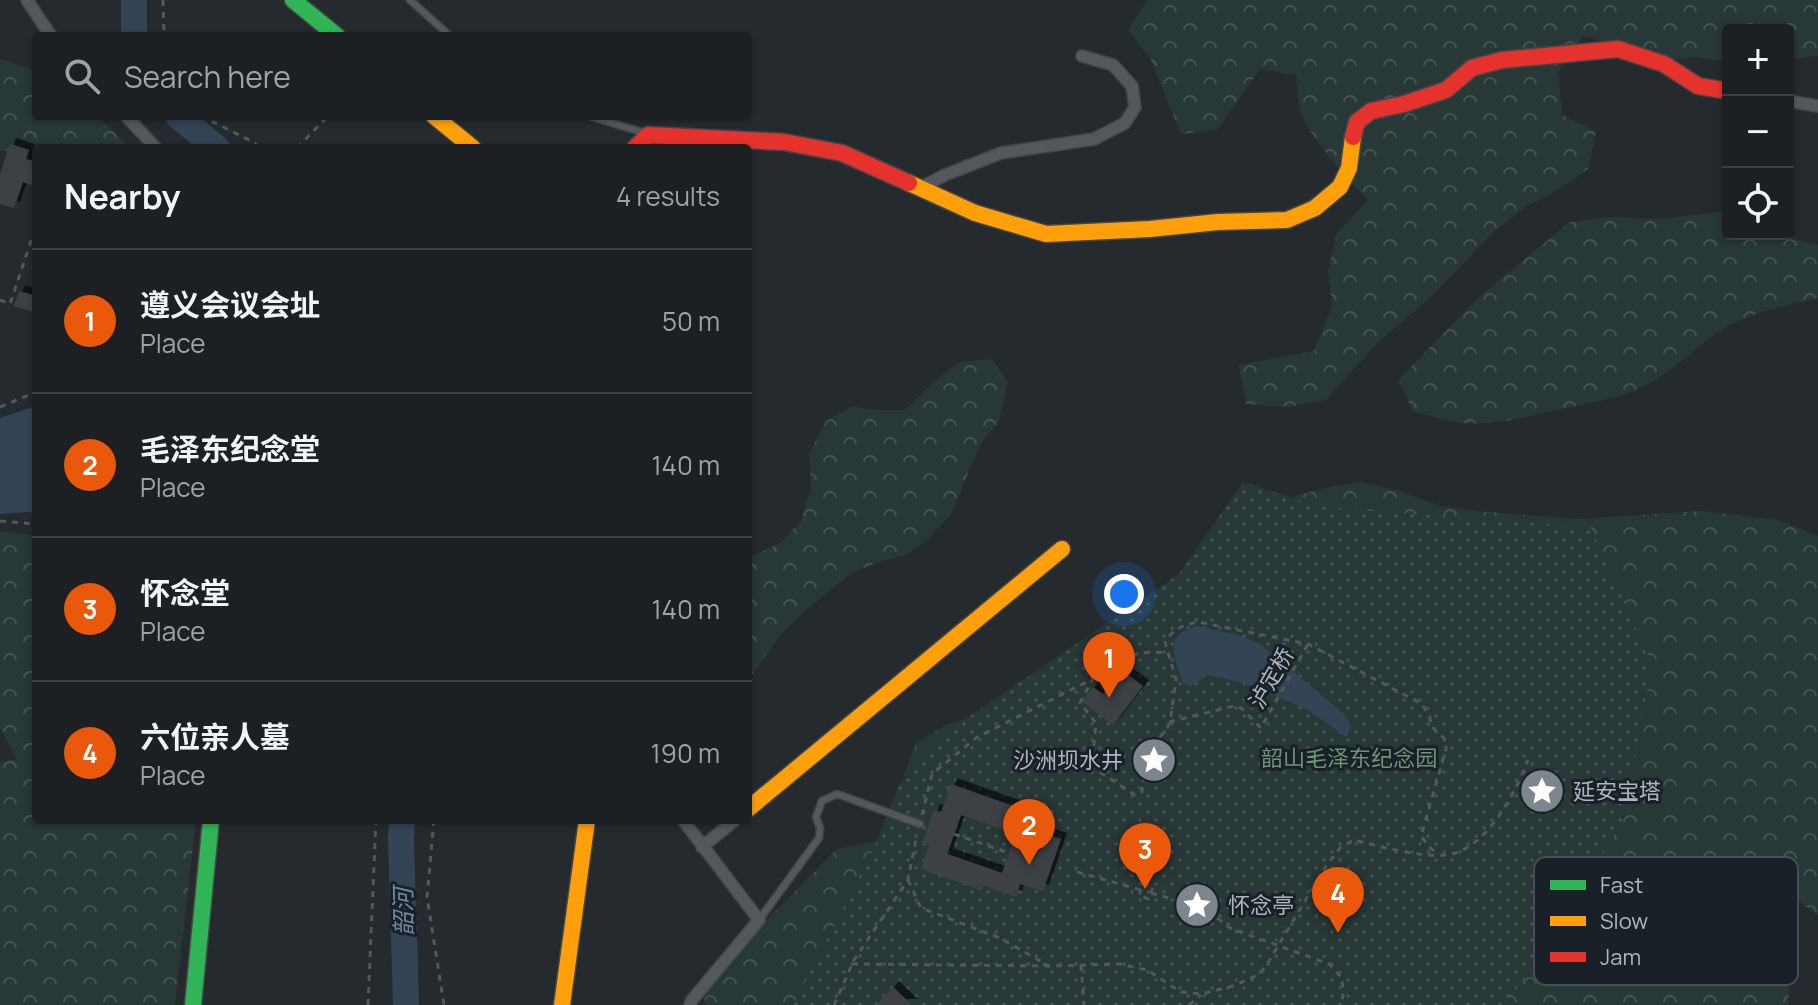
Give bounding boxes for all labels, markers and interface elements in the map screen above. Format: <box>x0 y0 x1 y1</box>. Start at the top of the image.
map controls <box>1722 24 1794 240</box>
button: + <box>1722 24 1794 96</box>
search box <box>32 32 752 120</box>
icon: search <box>60 54 104 98</box>
text: Search here <box>124 56 291 97</box>
button: − <box>1722 96 1794 168</box>
button: locate <box>1722 168 1794 240</box>
text: Nearby <box>64 173 180 219</box>
text: 4 results <box>616 178 720 214</box>
text: 遵义会议会址 <box>140 284 320 325</box>
text: 1 <box>84 303 96 339</box>
text: 50 m <box>662 303 720 339</box>
text: Place <box>140 325 205 361</box>
text: 毛泽东纪念堂 <box>140 428 320 469</box>
text: 2 <box>82 447 98 483</box>
text: 140 m <box>651 447 720 483</box>
text: Place <box>140 469 205 505</box>
text: 怀念堂 <box>140 572 230 613</box>
your location <box>1104 574 1144 614</box>
text: 3 <box>82 591 98 627</box>
text: 140 m <box>651 591 720 627</box>
text: Place <box>140 613 205 649</box>
pin: 1 <box>1083 632 1135 698</box>
street label: 泸定桥 <box>1242 642 1300 714</box>
text: 六位亲人墓 <box>140 716 290 757</box>
text: 4 <box>82 735 98 771</box>
text: 190 m <box>651 735 720 771</box>
place icon: 沙洲坝水井 <box>1130 736 1178 784</box>
park label: 韶山毛泽东纪念园 <box>1261 743 1437 773</box>
place label: 沙洲坝水井 <box>1013 745 1123 775</box>
text: Place <box>140 757 205 793</box>
place icon: 延安宝塔 <box>1518 767 1566 815</box>
place label: 延安宝塔 <box>1573 776 1661 806</box>
pin: 2 <box>1003 799 1055 865</box>
pin: 3 <box>1119 823 1171 889</box>
legend <box>1534 857 1798 985</box>
pin: 4 <box>1312 867 1364 933</box>
text: Fast <box>1600 870 1643 900</box>
place icon: 怀念亭 <box>1173 881 1221 929</box>
water label: 韶河 <box>386 884 419 936</box>
place label: 怀念亭 <box>1228 890 1294 920</box>
text: Slow <box>1600 906 1648 936</box>
text: Jam <box>1600 942 1641 972</box>

